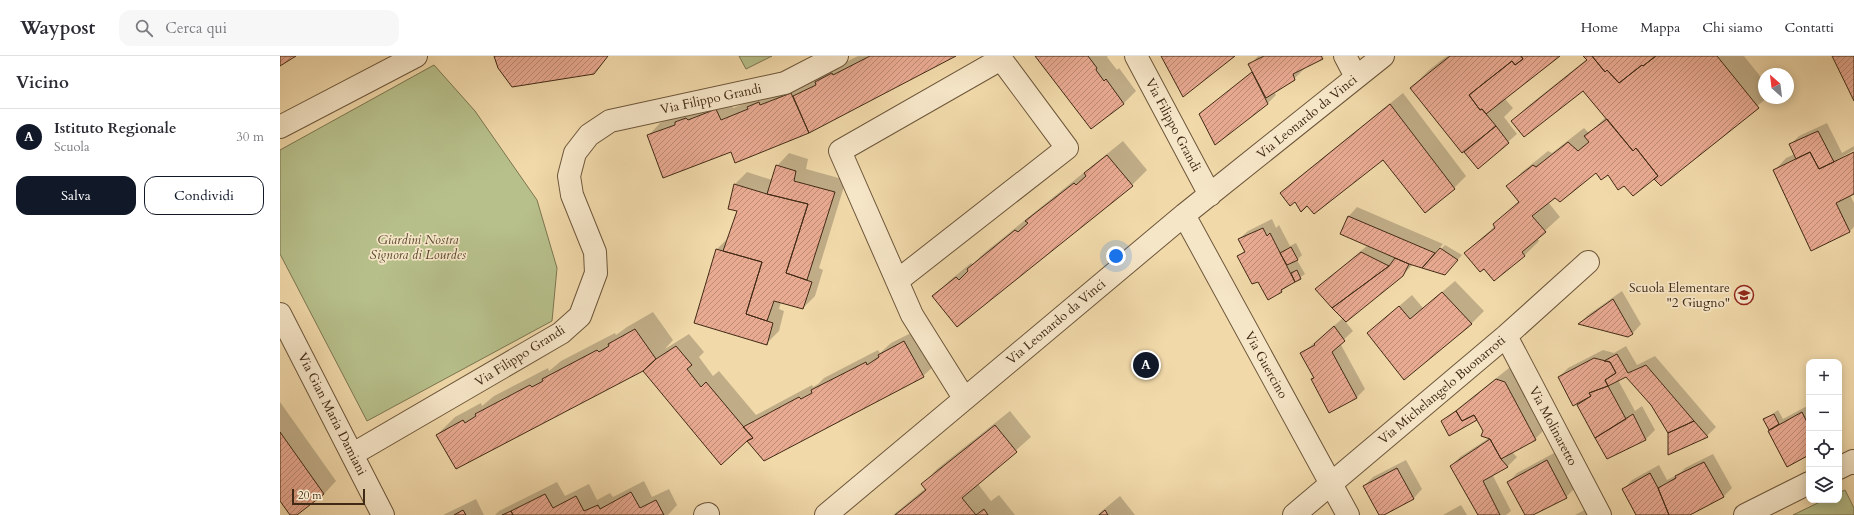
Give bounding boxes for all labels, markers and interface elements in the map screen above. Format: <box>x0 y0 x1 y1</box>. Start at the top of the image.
search box <box>119 10 399 46</box>
text: Waypost <box>20 15 95 41</box>
icon: search <box>133 17 155 39</box>
text: Cerca qui <box>165 18 227 38</box>
text: Home <box>1581 18 1618 37</box>
text: Mappa <box>1640 18 1680 37</box>
text: Chi siamo <box>1702 18 1763 37</box>
text: Contatti <box>1785 18 1834 37</box>
north arrow <box>1758 68 1794 104</box>
text: Vicino <box>16 71 69 94</box>
street label: Via Leonardo da Vinci <box>1253 71 1361 163</box>
street label: Via Filippo Grandi <box>1141 75 1205 175</box>
street label: Via Filippo Grandi <box>659 79 764 119</box>
text: Istituto Regionale <box>54 118 176 138</box>
text: A <box>24 128 34 146</box>
text: 30 m <box>236 128 264 146</box>
text: Scuola <box>54 138 90 156</box>
button: Salva <box>16 176 136 215</box>
button: Condividi <box>144 176 264 215</box>
park label: Giardini Nostra Signora di Lourdes <box>370 231 467 264</box>
your location <box>1106 246 1126 266</box>
street label: Via Leonardo da Vinci <box>1003 275 1110 369</box>
place label: Scuola Elementare "2 Giugno" <box>1629 279 1730 312</box>
school or university icon: Scuola Elementare "2 Giugno" <box>1733 284 1755 306</box>
street label: Via Filippo Grandi <box>471 321 569 391</box>
street label: Via Guercino <box>1240 328 1292 402</box>
street label: Via Michelangelo Buonarroti <box>1375 331 1510 449</box>
street label: Via Gian Maria Damiani <box>293 349 371 479</box>
pin: A <box>1133 350 1159 380</box>
map controls <box>1806 359 1842 503</box>
button: + <box>1806 359 1842 395</box>
street label: Via Molinaretto <box>1525 383 1581 469</box>
button: − <box>1806 395 1842 431</box>
button: locate <box>1806 431 1842 467</box>
button: layers <box>1806 467 1842 503</box>
scale bar <box>292 487 365 506</box>
text: 20 m <box>298 488 322 503</box>

